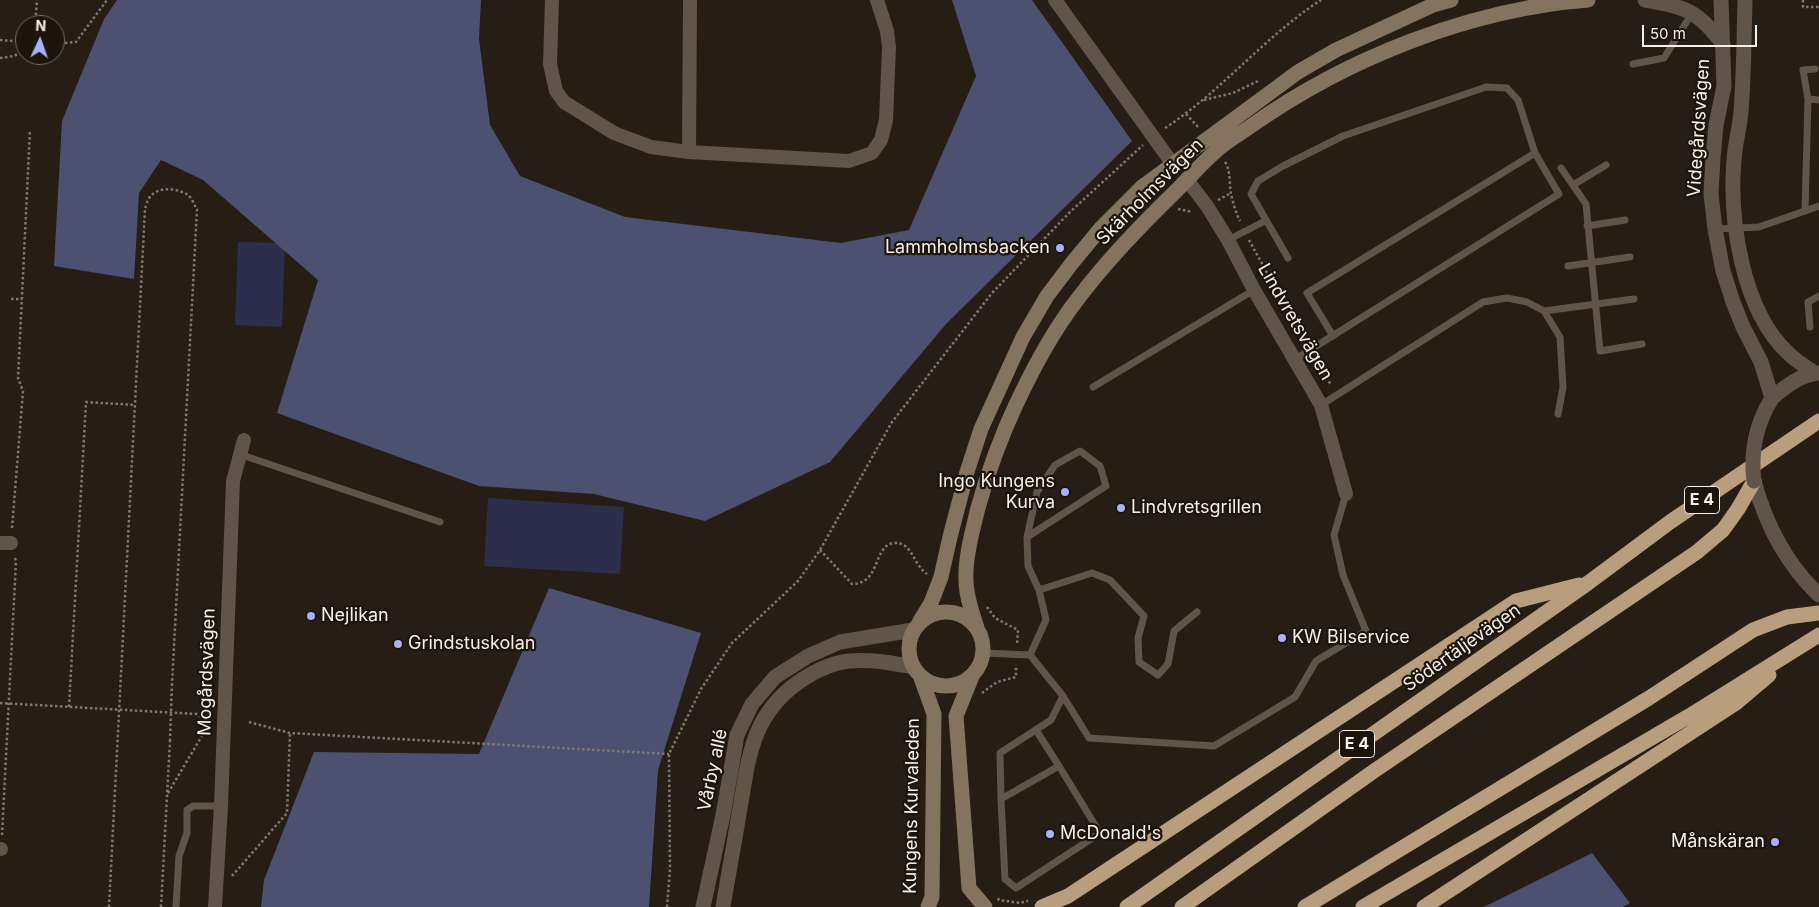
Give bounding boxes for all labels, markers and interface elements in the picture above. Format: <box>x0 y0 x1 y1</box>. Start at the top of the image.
north arrow <box>15 15 65 65</box>
scale bar <box>1644 15 1759 47</box>
text: N <box>35 17 47 34</box>
text: 50 m <box>1650 24 1686 43</box>
street label: Videgårdsvägen <box>1683 58 1715 198</box>
street label: Skärholmsvägen <box>1092 134 1208 250</box>
place label: Lammholmsbacken <box>885 237 1050 259</box>
marker: Lammholmsbacken <box>1054 242 1066 254</box>
street label: Lindvretsvägen <box>1253 260 1337 384</box>
place label: Ingo Kungens Kurva <box>938 471 1055 514</box>
marker: Ingo Kungens Kurva <box>1059 486 1071 498</box>
road number: E 4 <box>1684 486 1720 514</box>
place label: Lindvretsgrillen <box>1131 497 1262 519</box>
marker: Lindvretsgrillen <box>1115 502 1127 514</box>
street label: Södertäljevägen <box>1399 600 1525 696</box>
place label: Nejlikan <box>321 605 389 627</box>
street label: Mogårdsvägen <box>194 608 220 736</box>
marker: Nejlikan <box>305 610 317 622</box>
place label: KW Bilservice <box>1292 627 1410 649</box>
marker: KW Bilservice <box>1276 632 1288 644</box>
place label: Grindstuskolan <box>408 633 535 655</box>
marker: Grindstuskolan <box>392 638 404 650</box>
street label: Kungens Kurvaleden <box>900 718 924 894</box>
street label: Vårby allé <box>694 727 732 813</box>
road number: E 4 <box>1340 731 1374 758</box>
place label: McDonald's <box>1060 823 1161 845</box>
marker: McDonald's <box>1044 828 1056 840</box>
place label: Månskäran <box>1671 831 1765 853</box>
marker: Månskäran <box>1769 836 1781 848</box>

